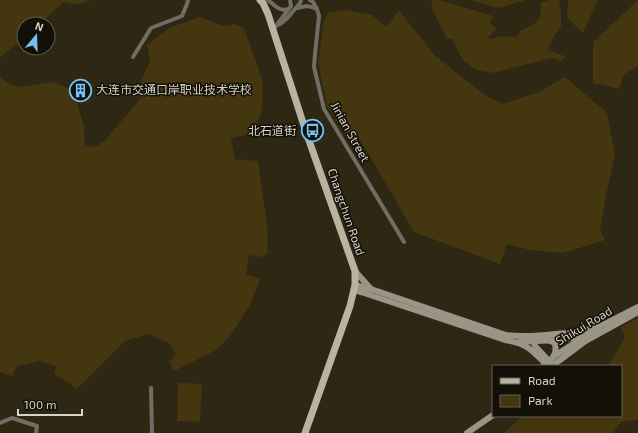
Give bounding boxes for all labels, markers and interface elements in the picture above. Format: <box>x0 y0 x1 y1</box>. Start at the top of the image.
north arrow <box>16 16 56 56</box>
text: N <box>34 19 45 34</box>
building icon: 大连市交通口岸职业技术学校 <box>68 77 94 103</box>
place label: 大连市交通口岸职业技术学校 <box>96 82 252 96</box>
street label: Jinian Street <box>329 99 373 164</box>
bus stop icon: 北石道街 <box>299 118 325 144</box>
place label: 北石道街 <box>248 123 296 137</box>
street label: Changchun Road <box>326 166 368 257</box>
street label: Shikui Road <box>553 303 614 347</box>
legend <box>492 365 622 417</box>
text: Road <box>528 373 556 387</box>
scale bar <box>18 391 82 417</box>
text: Park <box>528 393 553 407</box>
text: 100 m <box>24 397 56 411</box>

